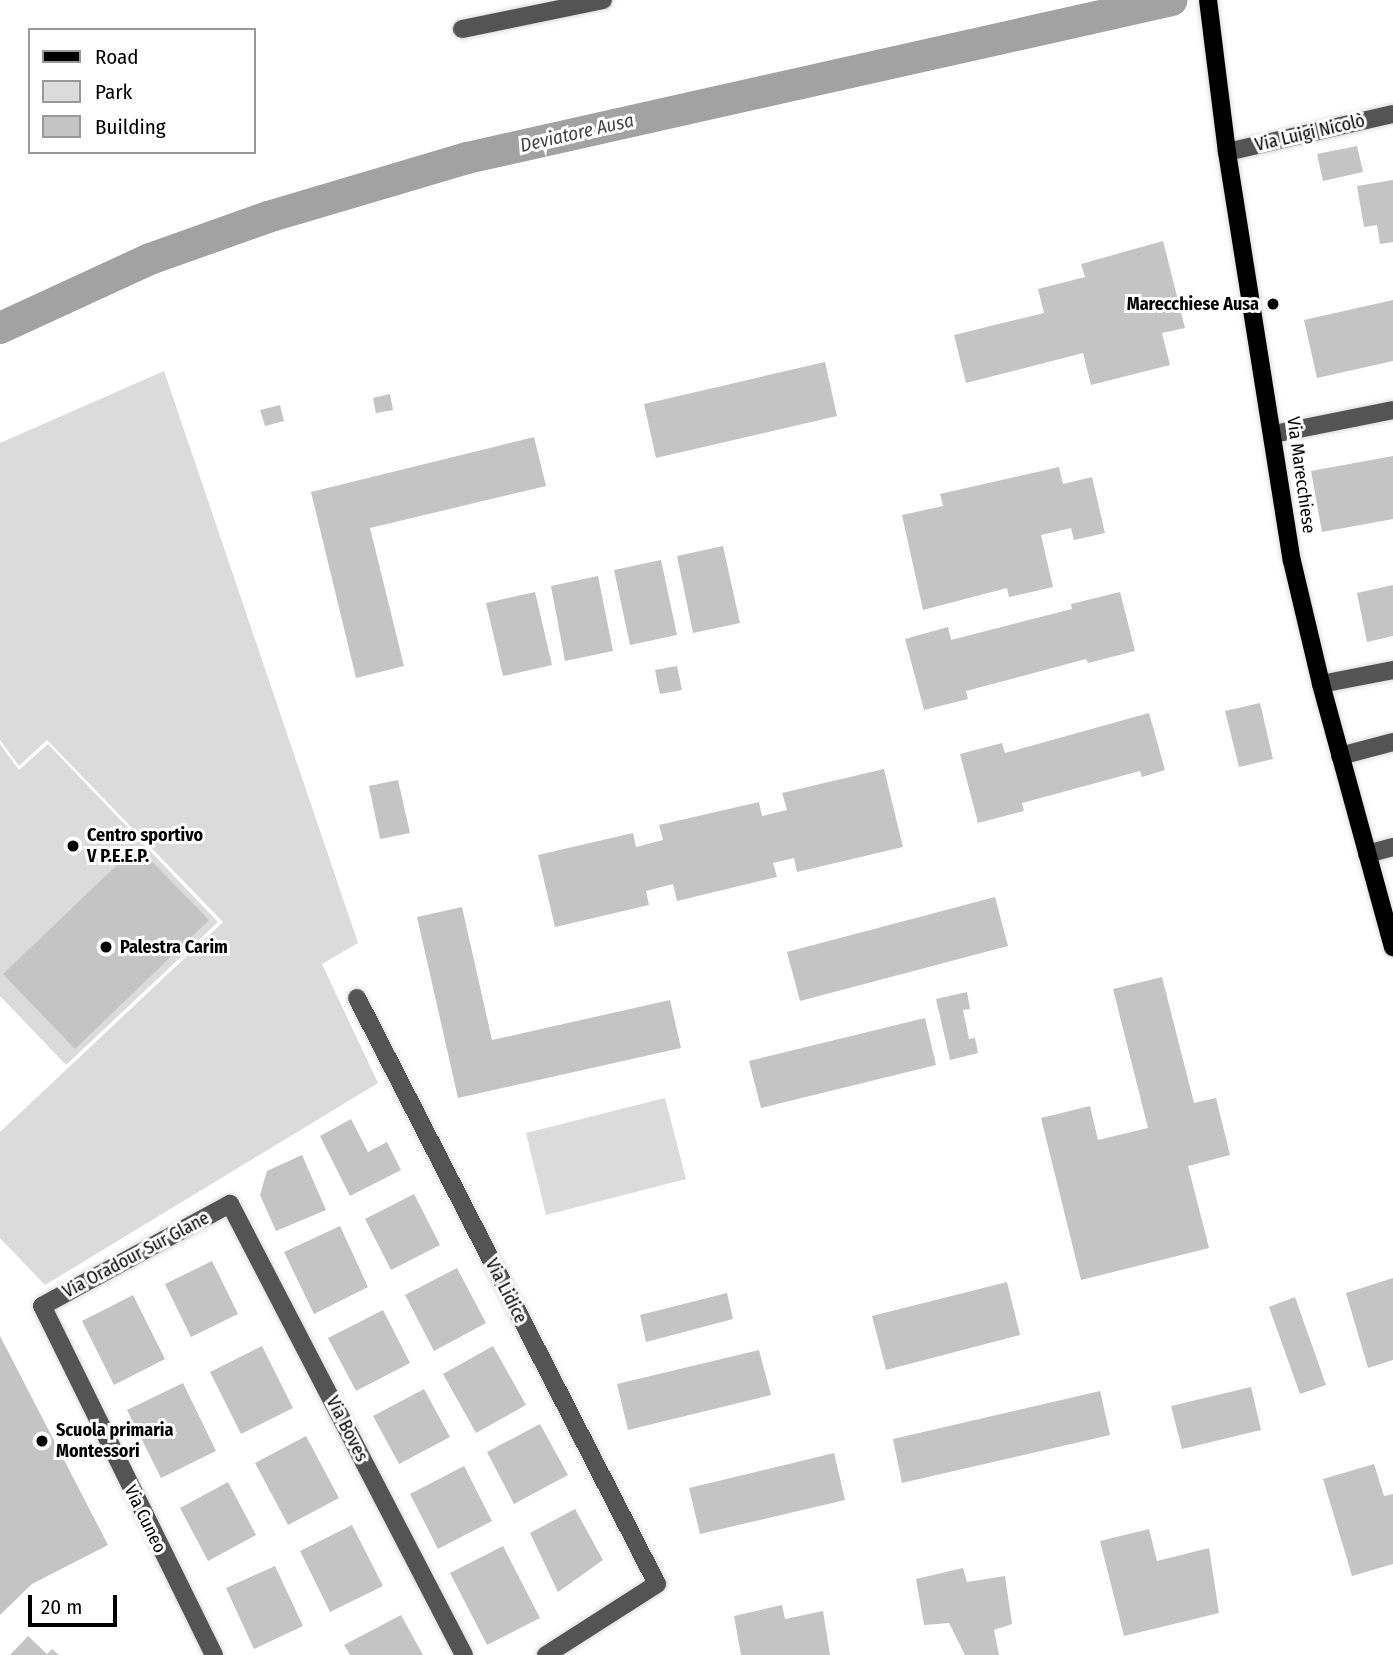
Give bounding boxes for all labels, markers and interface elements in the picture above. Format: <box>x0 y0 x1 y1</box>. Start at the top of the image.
legend <box>28 28 256 154</box>
text: Road <box>95 44 139 70</box>
text: Park <box>95 79 132 105</box>
water label: Deviatore Ausa <box>518 109 636 157</box>
street label: Via Luigi Nicolò <box>1253 110 1367 156</box>
text: Building <box>95 114 166 140</box>
place label: Marecchiese Ausa <box>1127 293 1259 315</box>
marker: Marecchiese Ausa <box>1265 296 1281 312</box>
street label: Via Marecchiese <box>1282 415 1320 535</box>
place label: Centro sportivo V P.E.E.P. <box>87 825 203 868</box>
marker: Centro sportivo V P.E.E.P. <box>65 838 81 854</box>
place label: Palestra Carim <box>120 936 228 958</box>
marker: Palestra Carim <box>98 939 114 955</box>
street label: Via Oradour Sur Glane <box>59 1207 213 1303</box>
street label: Via Lidice <box>481 1255 531 1327</box>
street label: Via Boves <box>321 1393 373 1465</box>
place label: Scuola primaria Montessori <box>56 1420 173 1462</box>
marker: Scuola primaria Montessori <box>34 1433 50 1449</box>
street label: Via Cuneo <box>119 1482 171 1556</box>
scale bar <box>32 1582 121 1626</box>
text: 20 m <box>41 1594 82 1620</box>

